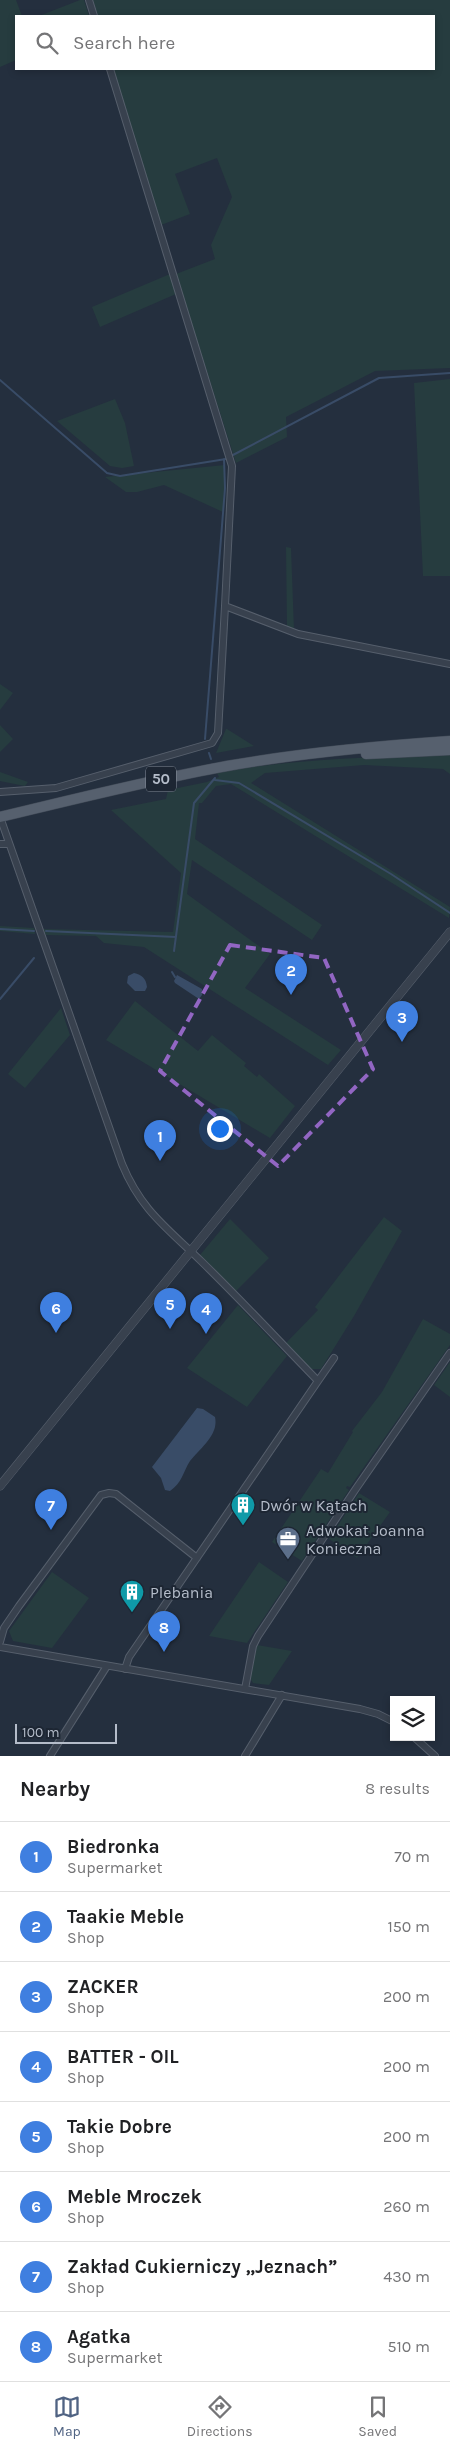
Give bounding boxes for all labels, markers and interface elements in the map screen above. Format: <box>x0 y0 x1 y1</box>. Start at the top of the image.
search box <box>15 15 435 70</box>
icon: search <box>33 29 61 57</box>
text: Search here <box>73 32 175 54</box>
road number: 50 <box>146 766 176 792</box>
pin: 2 <box>275 954 307 995</box>
pin: 3 <box>386 1001 418 1042</box>
your location <box>207 1116 233 1142</box>
pin: 1 <box>144 1120 176 1161</box>
pin: 5 <box>154 1288 186 1329</box>
pin: 6 <box>40 1292 72 1333</box>
pin: 4 <box>190 1293 222 1334</box>
pin: 7 <box>35 1489 67 1530</box>
building icon: Dwór w Kątach <box>230 1492 256 1526</box>
place label: Dwór w Kątach <box>260 1496 367 1515</box>
place label: Adwokat Joanna Konieczna <box>306 1521 425 1558</box>
office icon: Adwokat Joanna Konieczna <box>275 1526 301 1560</box>
building icon: Plebania <box>119 1579 145 1613</box>
place label: Plebania <box>150 1583 213 1602</box>
pin: 8 <box>148 1611 180 1652</box>
map controls <box>390 1696 435 1741</box>
button: layers <box>390 1696 435 1741</box>
scale bar <box>15 1721 118 1744</box>
text: 100 m <box>22 1724 60 1741</box>
text: Nearby <box>20 1777 90 1801</box>
text: 8 results <box>365 1779 430 1798</box>
text: Biedronka <box>67 1836 160 1858</box>
text: 1 <box>33 1847 39 1866</box>
text: 70 m <box>394 1847 430 1866</box>
text: Supermarket <box>67 1858 163 1877</box>
text: Taakie Meble <box>67 1906 184 1928</box>
text: 2 <box>31 1917 41 1936</box>
text: 150 m <box>387 1917 430 1936</box>
text: Shop <box>67 1928 104 1947</box>
text: ZACKER <box>67 1976 139 1998</box>
text: 3 <box>31 1987 41 2006</box>
text: 200 m <box>383 1987 430 2006</box>
text: Shop <box>67 1998 104 2017</box>
text: BATTER - OIL <box>67 2046 179 2068</box>
text: 4 <box>31 2057 41 2076</box>
text: 200 m <box>383 2057 430 2076</box>
text: Shop <box>67 2068 104 2087</box>
text: Takie Dobre <box>67 2116 172 2138</box>
text: 5 <box>31 2127 41 2146</box>
text: 200 m <box>383 2127 430 2146</box>
text: Shop <box>67 2138 104 2157</box>
text: Meble Mroczek <box>67 2186 202 2208</box>
text: 6 <box>31 2197 41 2216</box>
text: 260 m <box>383 2197 430 2216</box>
text: Shop <box>67 2208 104 2227</box>
text: Zakład Cukierniczy „Jeznach” <box>67 2256 337 2278</box>
text: 7 <box>32 2267 40 2286</box>
text: 430 m <box>383 2267 430 2286</box>
text: Shop <box>67 2278 104 2297</box>
text: Agatka <box>67 2326 131 2348</box>
text: 8 <box>31 2337 41 2356</box>
text: 510 m <box>387 2337 430 2356</box>
text: Supermarket <box>67 2348 163 2367</box>
tab: Map <box>53 2393 81 2440</box>
tab: Directions <box>187 2393 253 2440</box>
tab: Saved <box>358 2393 397 2440</box>

